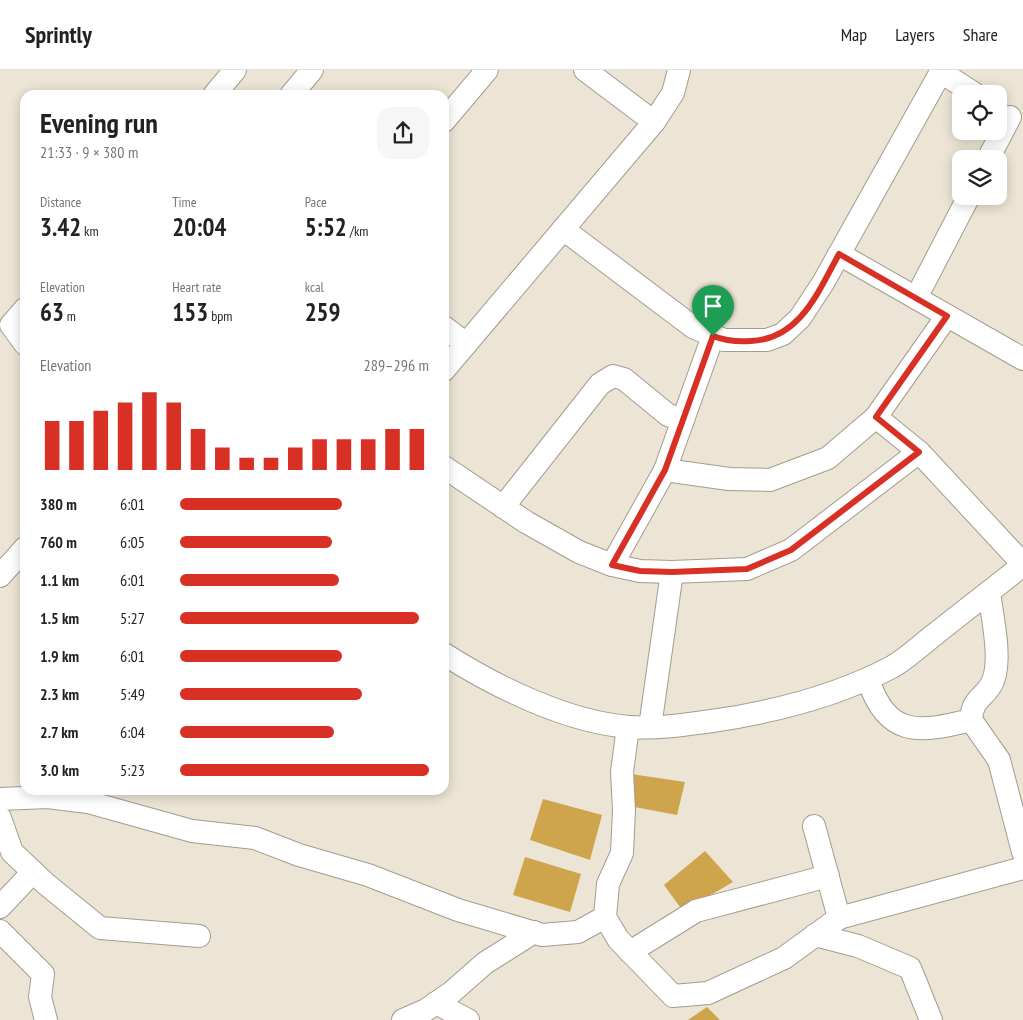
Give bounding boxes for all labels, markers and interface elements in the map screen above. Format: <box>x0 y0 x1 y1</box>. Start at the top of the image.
text: Sprintly <box>25 19 92 50</box>
text: Map <box>841 23 867 46</box>
text: Layers <box>895 23 935 46</box>
text: Share <box>963 23 998 46</box>
map controls <box>952 85 1007 205</box>
button: locate <box>952 85 1007 140</box>
text: Evening run <box>40 104 158 141</box>
button: share <box>377 107 429 159</box>
text: 21:33 · 9 × 380 m <box>40 142 138 162</box>
button: layers <box>952 150 1007 205</box>
text: Distance <box>40 193 81 211</box>
text: Time <box>172 193 197 211</box>
text: Pace <box>305 193 327 211</box>
text: 3.42 <box>40 211 81 243</box>
text: 20:04 <box>172 211 226 243</box>
text: 5:52 <box>305 211 347 243</box>
text: km <box>81 222 99 240</box>
text: /km <box>347 222 368 240</box>
text: Elevation <box>40 278 85 296</box>
text: Heart rate <box>172 278 221 296</box>
text: kcal <box>305 278 324 296</box>
pin <box>692 285 734 336</box>
icon: arrive <box>699 292 727 320</box>
text: 63 <box>40 296 64 328</box>
text: 153 <box>172 296 208 328</box>
text: 259 <box>305 296 341 328</box>
text: m <box>64 307 76 325</box>
text: bpm <box>208 307 232 325</box>
text: Elevation <box>40 355 91 375</box>
text: 289–296 m <box>364 355 429 375</box>
text: 380 m <box>40 494 77 514</box>
text: 6:01 <box>120 494 145 514</box>
text: 760 m <box>40 532 77 552</box>
text: 6:05 <box>120 532 145 552</box>
text: 1.1 km <box>40 570 79 590</box>
text: 6:01 <box>120 570 145 590</box>
text: 1.5 km <box>40 608 79 628</box>
text: 5:27 <box>120 608 145 628</box>
text: 1.9 km <box>40 646 79 666</box>
text: 6:01 <box>120 646 145 666</box>
text: 2.3 km <box>40 684 79 704</box>
text: 5:49 <box>120 684 145 704</box>
text: 2.7 km <box>40 722 78 742</box>
text: 6:04 <box>120 722 145 742</box>
text: 3.0 km <box>40 760 79 780</box>
text: 5:23 <box>120 760 145 780</box>

